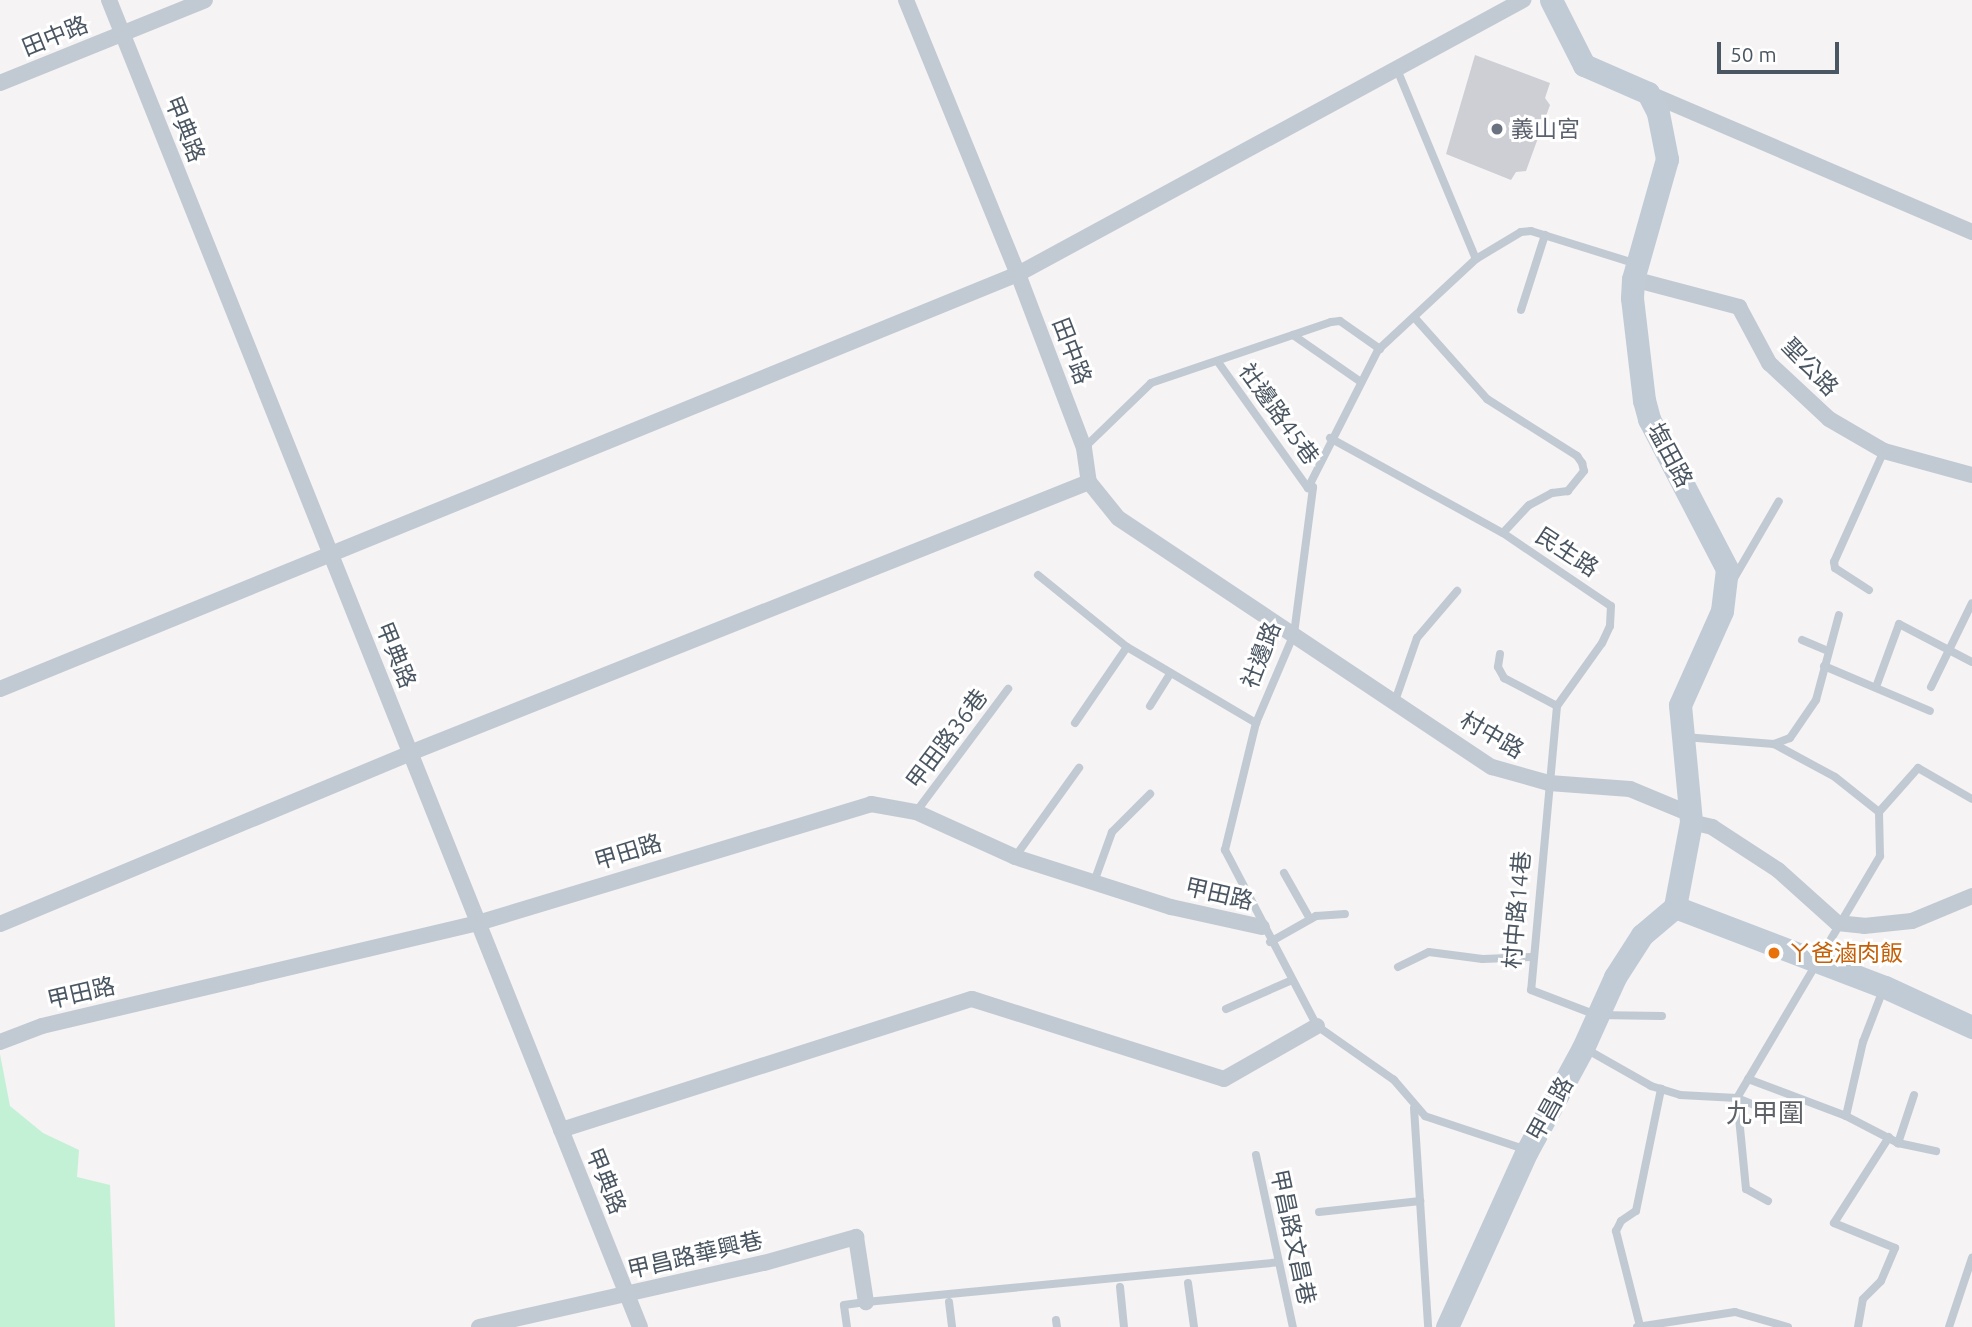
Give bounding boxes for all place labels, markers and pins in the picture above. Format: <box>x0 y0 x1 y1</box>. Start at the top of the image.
place label: 義山宮 <box>1511 115 1580 143</box>
marker: 義山宮 <box>1489 121 1505 137</box>
place label: ㄚ爸滷肉飯 <box>1788 939 1903 967</box>
marker: ㄚ爸滷肉飯 <box>1766 945 1782 961</box>

